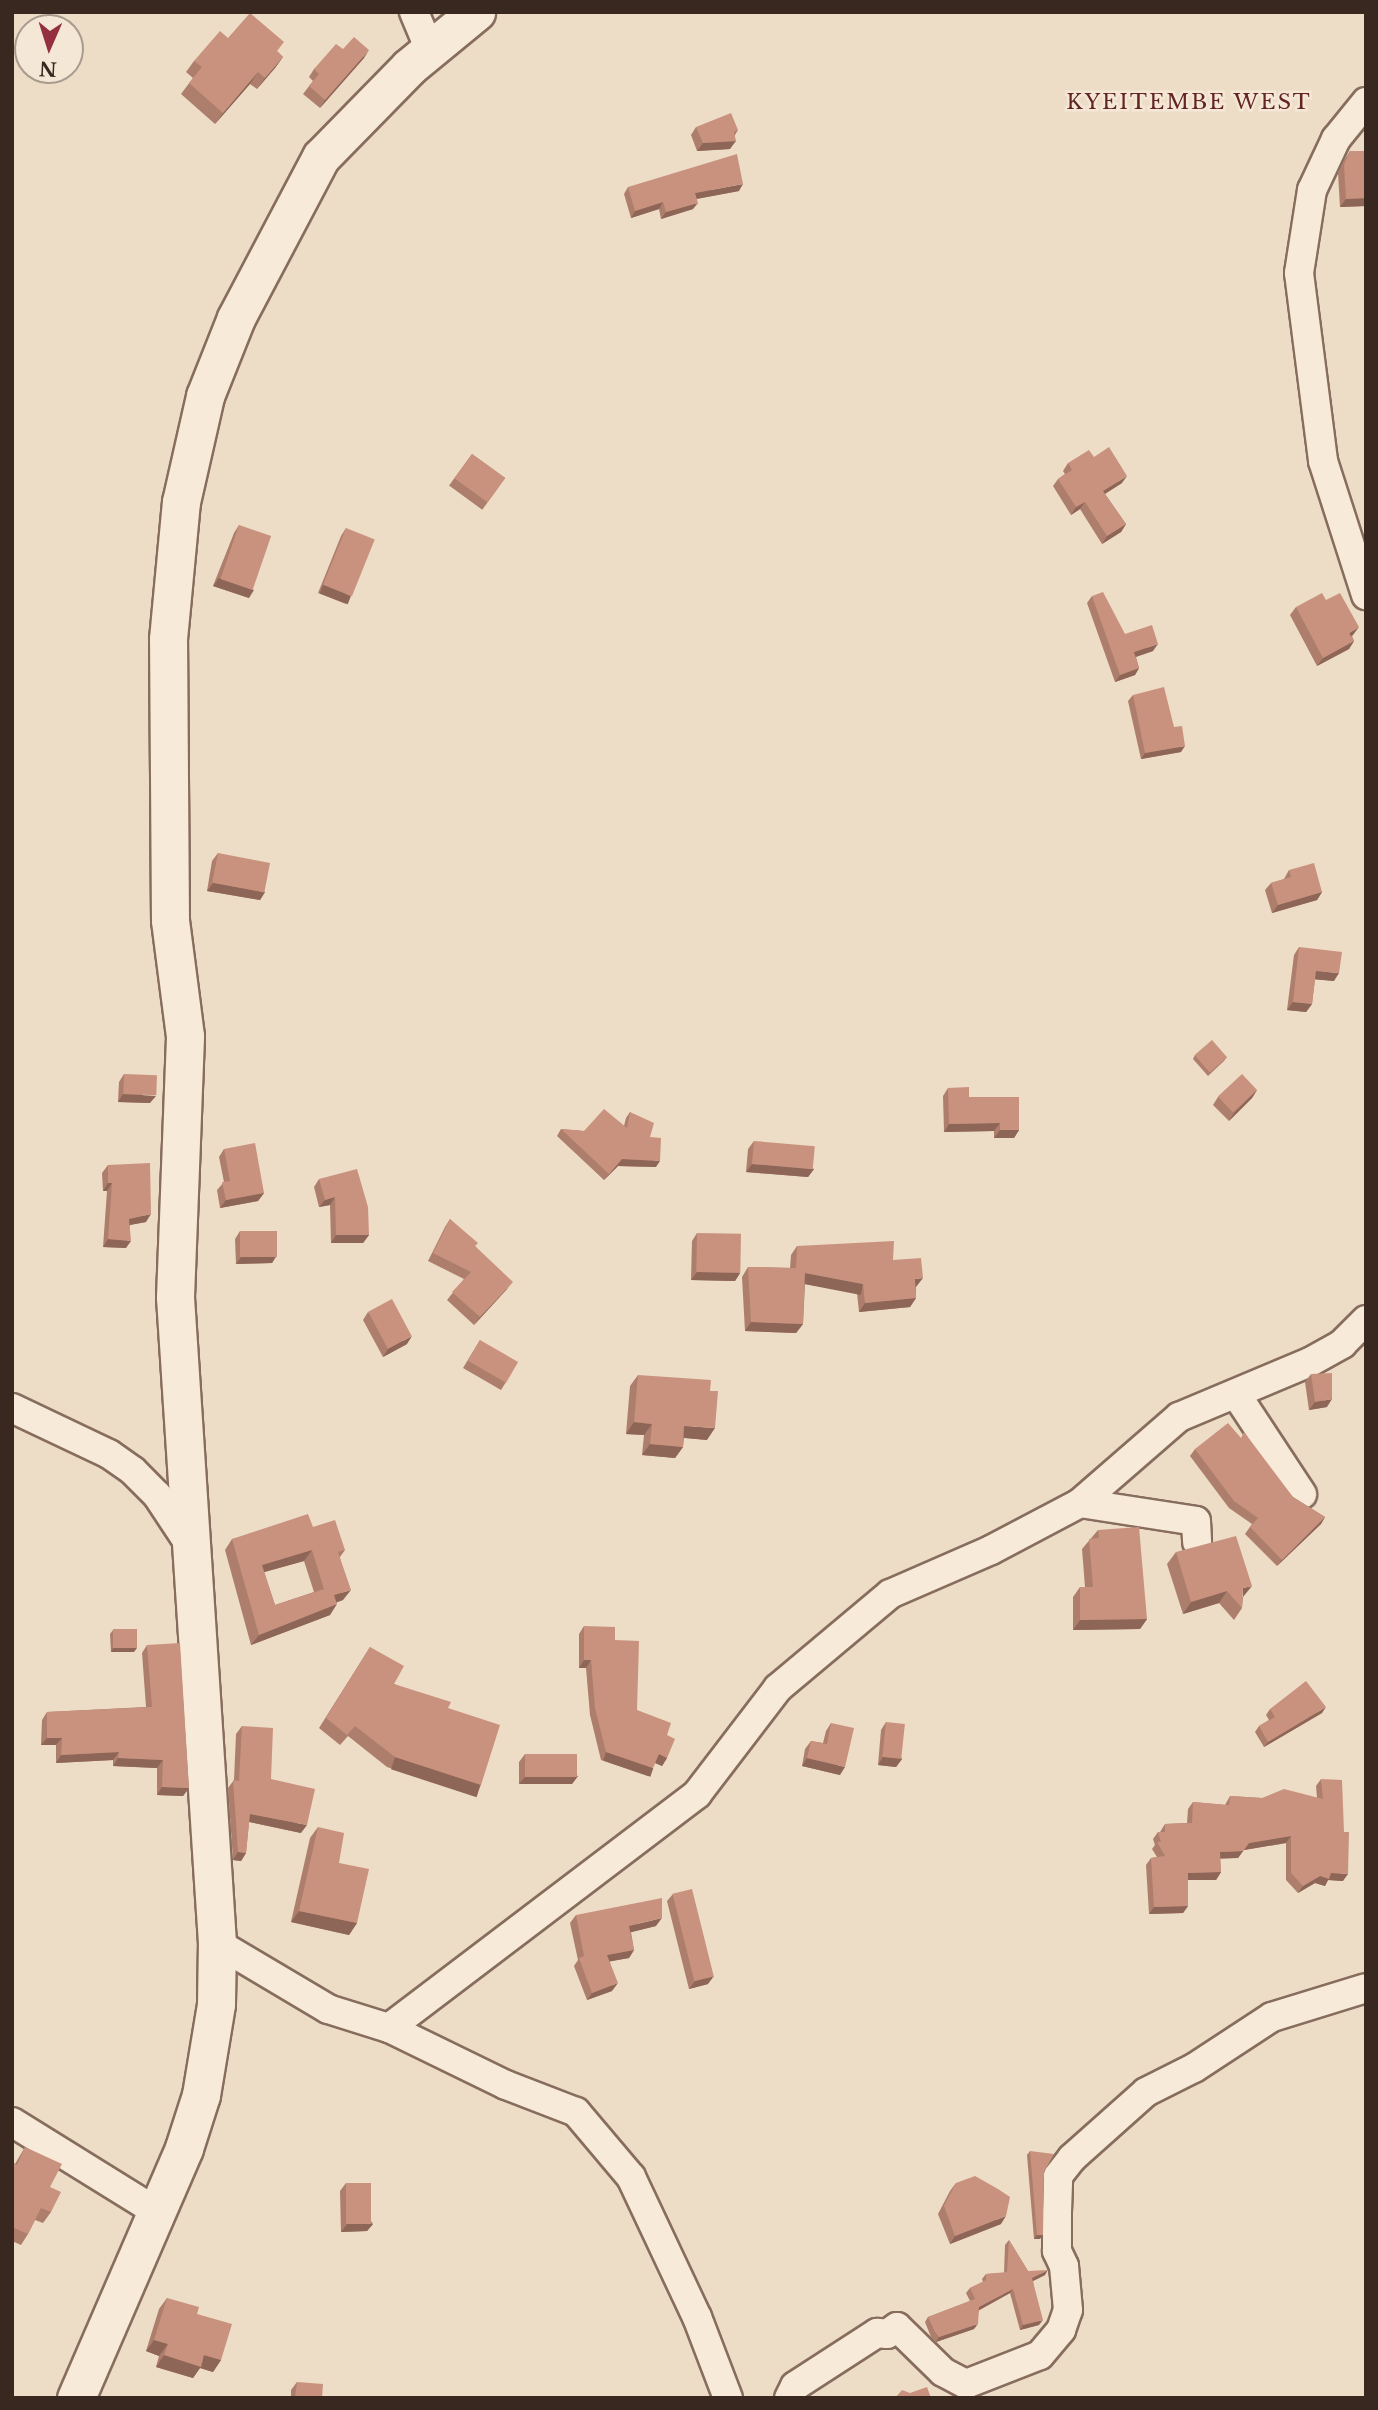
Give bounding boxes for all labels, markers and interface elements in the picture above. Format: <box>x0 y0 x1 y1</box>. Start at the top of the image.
north arrow <box>14 14 84 84</box>
text: N <box>38 57 58 80</box>
district label: KYEITEMBE WEST <box>1068 89 1310 115</box>

